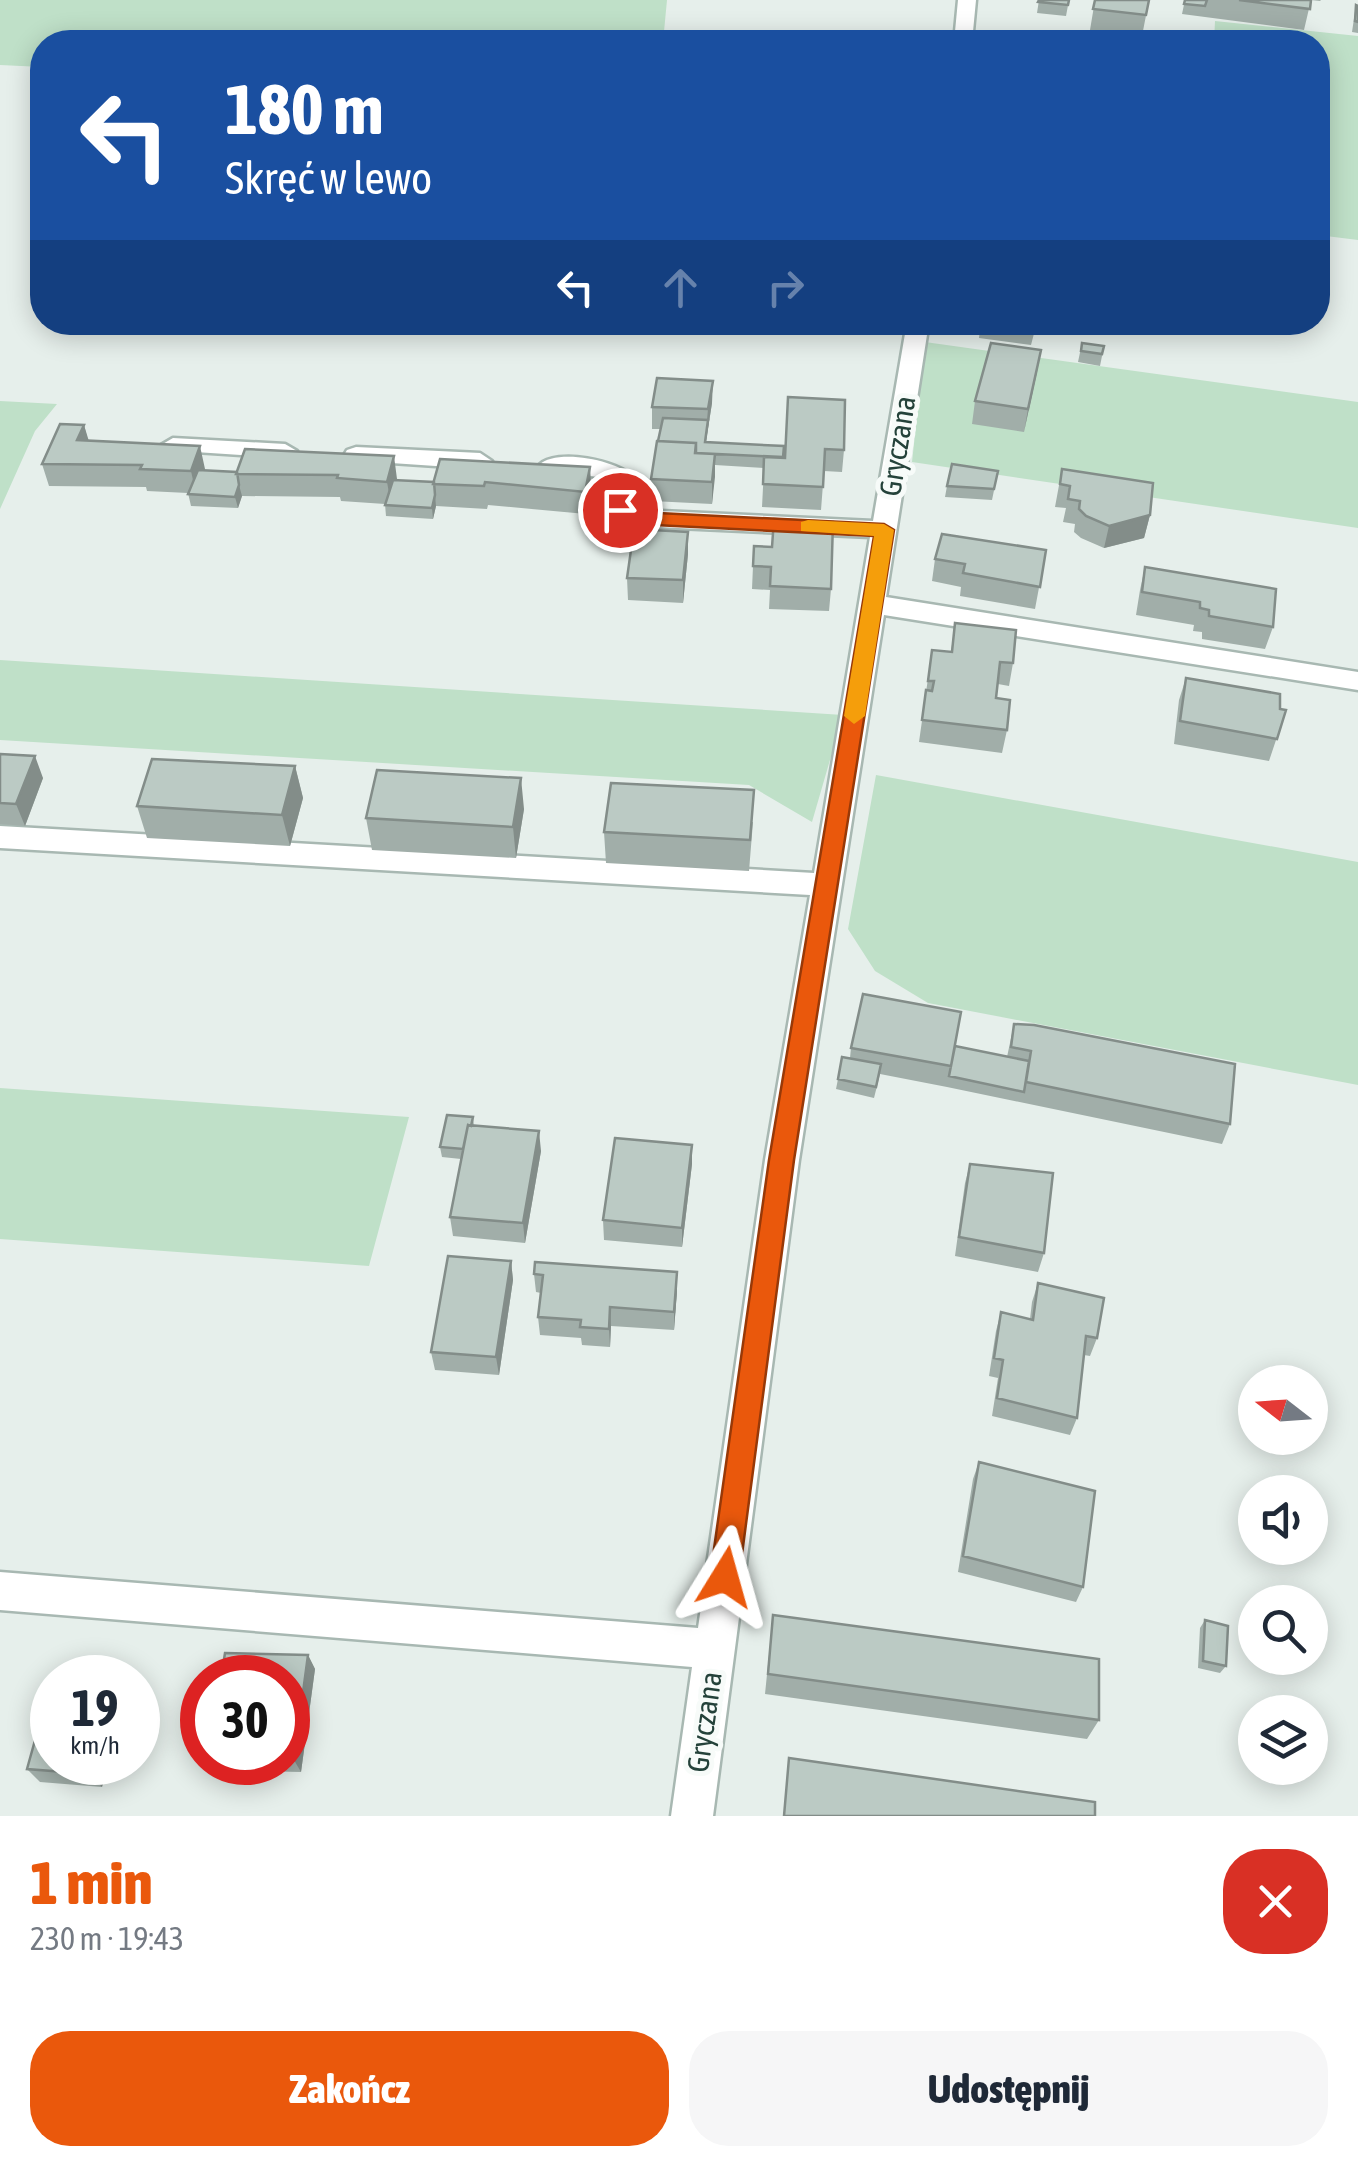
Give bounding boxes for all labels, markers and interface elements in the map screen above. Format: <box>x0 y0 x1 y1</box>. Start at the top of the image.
text: 180 m <box>225 69 384 149</box>
icon: left <box>60 70 190 200</box>
text: Skręć w lewo <box>225 152 432 204</box>
icon: left <box>548 260 603 315</box>
icon: ahead <box>653 260 708 315</box>
icon: right <box>758 260 813 315</box>
street label: Gryczana <box>872 393 922 498</box>
pin <box>578 468 663 553</box>
icon: arrive <box>593 483 648 538</box>
north arrow <box>1238 1365 1328 1455</box>
map controls <box>1238 1365 1328 1785</box>
button: sound <box>1238 1475 1328 1565</box>
position arrow <box>673 1525 777 1629</box>
button: search <box>1238 1585 1328 1675</box>
speed limit sign: 30 <box>180 1655 310 1785</box>
street label: Gryczana <box>680 1669 728 1774</box>
text: 19 <box>71 1679 118 1737</box>
button: layers <box>1238 1695 1328 1785</box>
text: km/h <box>70 1731 120 1759</box>
text: 1 min <box>30 1848 153 1917</box>
button: close <box>1223 1849 1328 1954</box>
text: 230 m · 19:43 <box>30 1920 184 1957</box>
button: Zakończ <box>30 2031 669 2146</box>
button: Udostępnij <box>689 2031 1328 2146</box>

